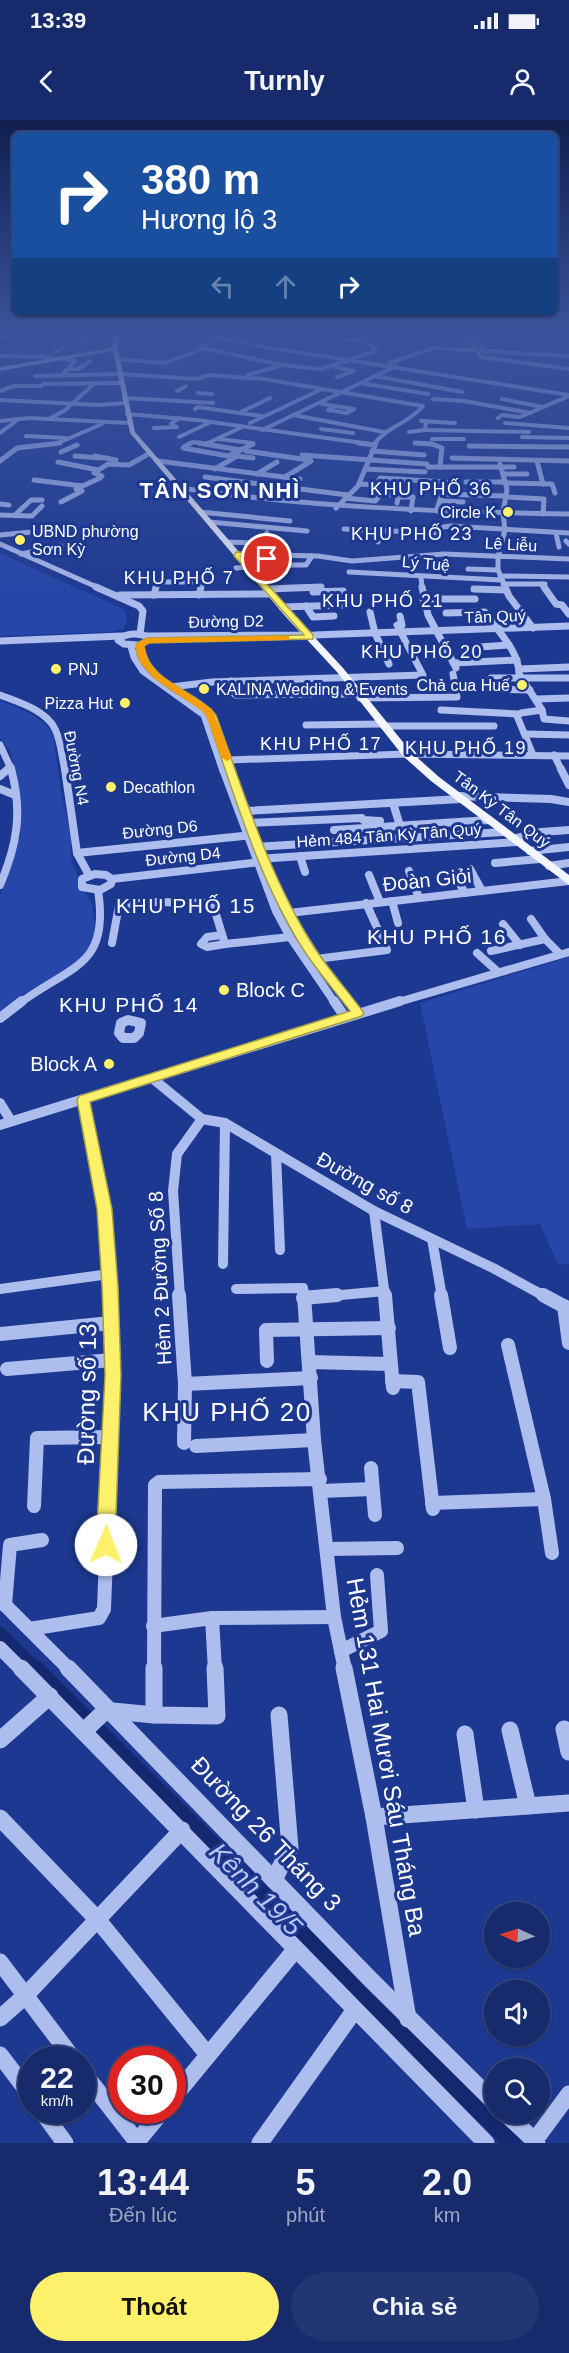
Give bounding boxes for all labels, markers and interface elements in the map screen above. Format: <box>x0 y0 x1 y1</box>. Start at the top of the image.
text: 13:39 <box>30 8 86 33</box>
icon: back <box>30 65 63 98</box>
icon: person <box>506 65 539 98</box>
text: Turnly <box>244 66 325 96</box>
icon: right <box>42 156 120 234</box>
text: 380 m <box>141 156 260 203</box>
text: Hương lộ 3 <box>141 205 277 235</box>
icon: left <box>206 270 239 303</box>
icon: ahead <box>269 270 302 303</box>
icon: right <box>332 270 365 303</box>
district label: TÂN SƠN NHÌ <box>139 478 301 503</box>
district label: KHU PHỐ 36 <box>370 478 492 499</box>
place label: Circle K <box>440 504 496 521</box>
marker: Circle K <box>501 505 515 519</box>
place label: UBND phường Sơn Kỳ <box>32 523 139 558</box>
district label: KHU PHỐ 23 <box>351 523 473 544</box>
marker: UBND phường Sơn Kỳ <box>13 533 27 547</box>
pin <box>241 533 292 584</box>
street label: Lê Liễu <box>484 534 538 554</box>
icon: arrive <box>250 542 283 575</box>
street label: Lý Tuệ <box>401 553 451 574</box>
district label: KHU PHỐ 7 <box>124 567 234 588</box>
district label: KHU PHỐ 21 <box>322 590 444 611</box>
street label: Tân Quý <box>464 607 526 626</box>
street label: Đường D2 <box>188 612 264 631</box>
district label: KHU PHỐ 20 <box>361 641 483 662</box>
place label: PNJ <box>68 661 98 678</box>
marker: PNJ <box>49 662 63 676</box>
place label: Chả cua Huế <box>417 677 510 694</box>
marker: Chả cua Huế <box>515 678 529 692</box>
place label: KALINA Wedding & Events <box>216 681 408 698</box>
marker: KALINA Wedding & Events <box>197 682 211 696</box>
place label: Pizza Hut <box>45 695 114 712</box>
marker: Pizza Hut <box>118 696 132 710</box>
street label: Đường N4 <box>61 729 92 807</box>
district label: KHU PHỐ 17 <box>260 733 382 754</box>
district label: KHU PHỐ 19 <box>405 737 527 758</box>
street label: Tân Kỳ Tân Quý <box>450 768 553 851</box>
place label: Decathlon <box>123 779 195 796</box>
marker: Decathlon <box>104 780 118 794</box>
street label: Đường D6 <box>122 817 199 842</box>
street label: Hẻm 484 Tân Kỳ Tân Quý <box>296 821 482 850</box>
street label: Đường D4 <box>145 844 222 869</box>
street label: Đoàn Giỏi <box>382 864 472 896</box>
district label: KHU PHỐ 15 <box>116 894 256 917</box>
district label: KHU PHỐ 16 <box>367 925 507 948</box>
place label: Block C <box>236 979 305 1001</box>
marker: Block C <box>217 983 231 997</box>
district label: KHU PHỐ 14 <box>59 993 199 1016</box>
place label: Block A <box>30 1053 98 1075</box>
marker: Block A <box>102 1057 116 1071</box>
street label: Đường số 8 <box>313 1148 417 1218</box>
street label: Hẻm 2 Đường Số 8 <box>144 1190 176 1366</box>
street label: Đường số 13 <box>72 1323 101 1465</box>
district label: KHU PHỐ 20 <box>142 1397 312 1427</box>
position arrow <box>74 1513 138 1577</box>
street label: Hẻm 131 Hai Mươi Sáu Tháng Ba <box>342 1576 431 1939</box>
street label: Đường 26 Tháng 3 <box>186 1751 347 1916</box>
water label: Kênh 19/5 <box>203 1836 309 1942</box>
north arrow <box>484 1902 550 1968</box>
map controls <box>484 1902 550 2124</box>
button: sound <box>484 1980 550 2046</box>
speed limit sign: 30 <box>108 2046 186 2124</box>
button: search <box>484 2058 550 2124</box>
text: 22 <box>40 2061 74 2094</box>
text: km/h <box>41 2092 73 2109</box>
text: 13:44 <box>97 2162 189 2203</box>
text: 5 <box>296 2162 316 2203</box>
text: 2.0 <box>422 2162 472 2203</box>
text: Đến lúc <box>109 2204 177 2226</box>
text: phút <box>286 2204 325 2226</box>
text: km <box>434 2204 460 2226</box>
button: Thoát <box>30 2272 279 2341</box>
button: Chia sẻ <box>291 2272 539 2341</box>

